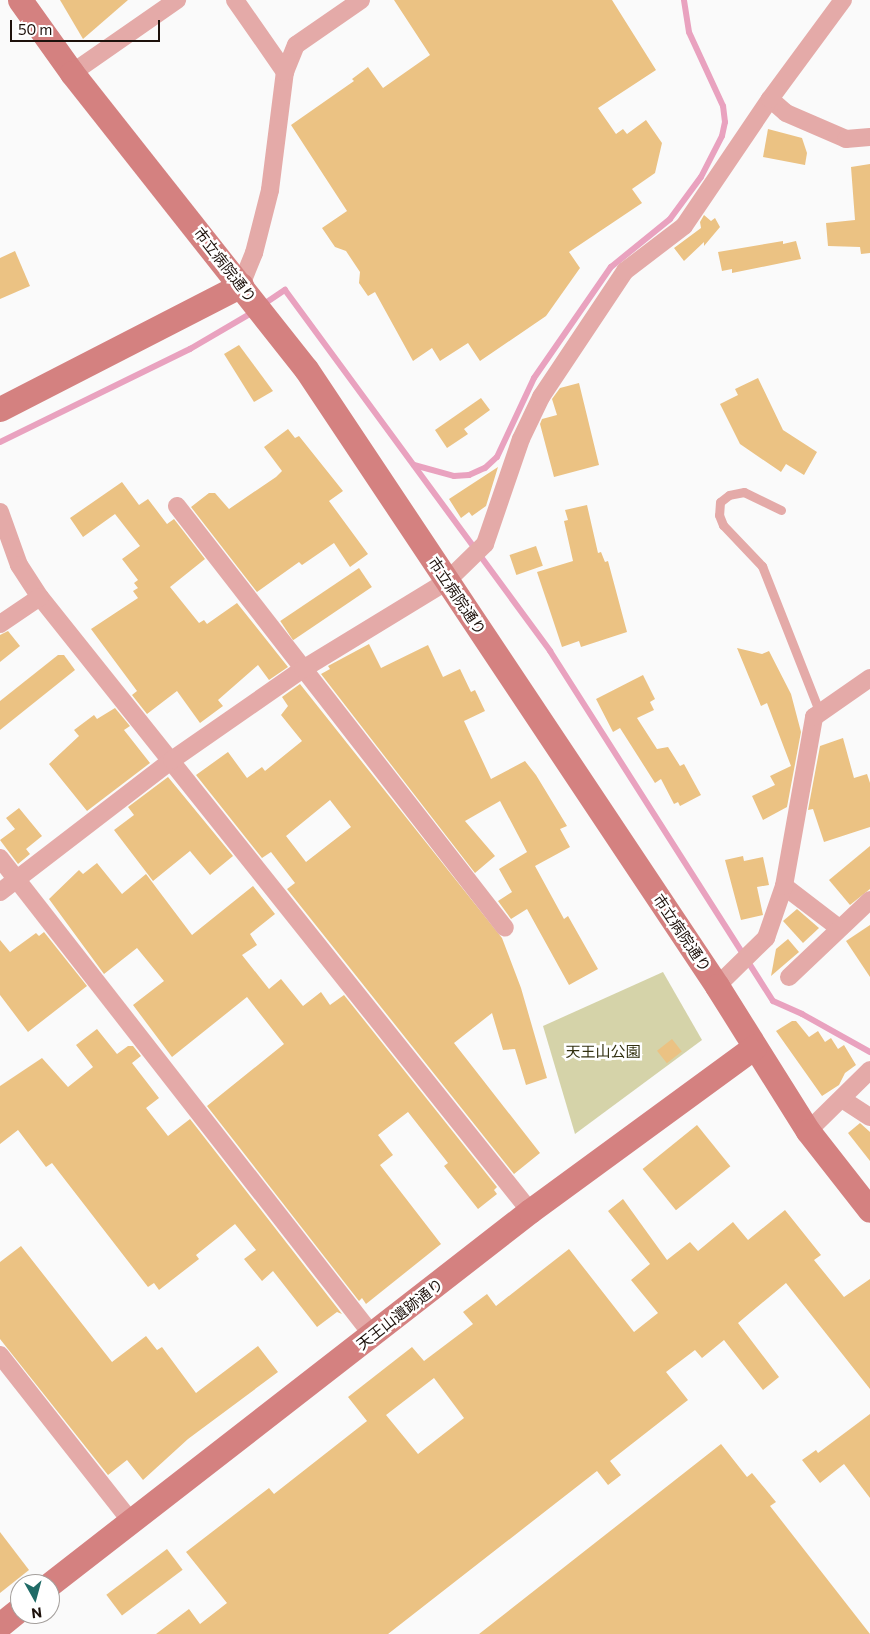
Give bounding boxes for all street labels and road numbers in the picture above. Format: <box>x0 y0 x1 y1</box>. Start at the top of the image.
street label: 市立病院通り <box>190 224 260 306</box>
street label: 市立病院通り <box>424 554 490 638</box>
street label: 市立病院通り <box>649 891 715 975</box>
street label: 天王山遺跡通り <box>353 1275 447 1353</box>

